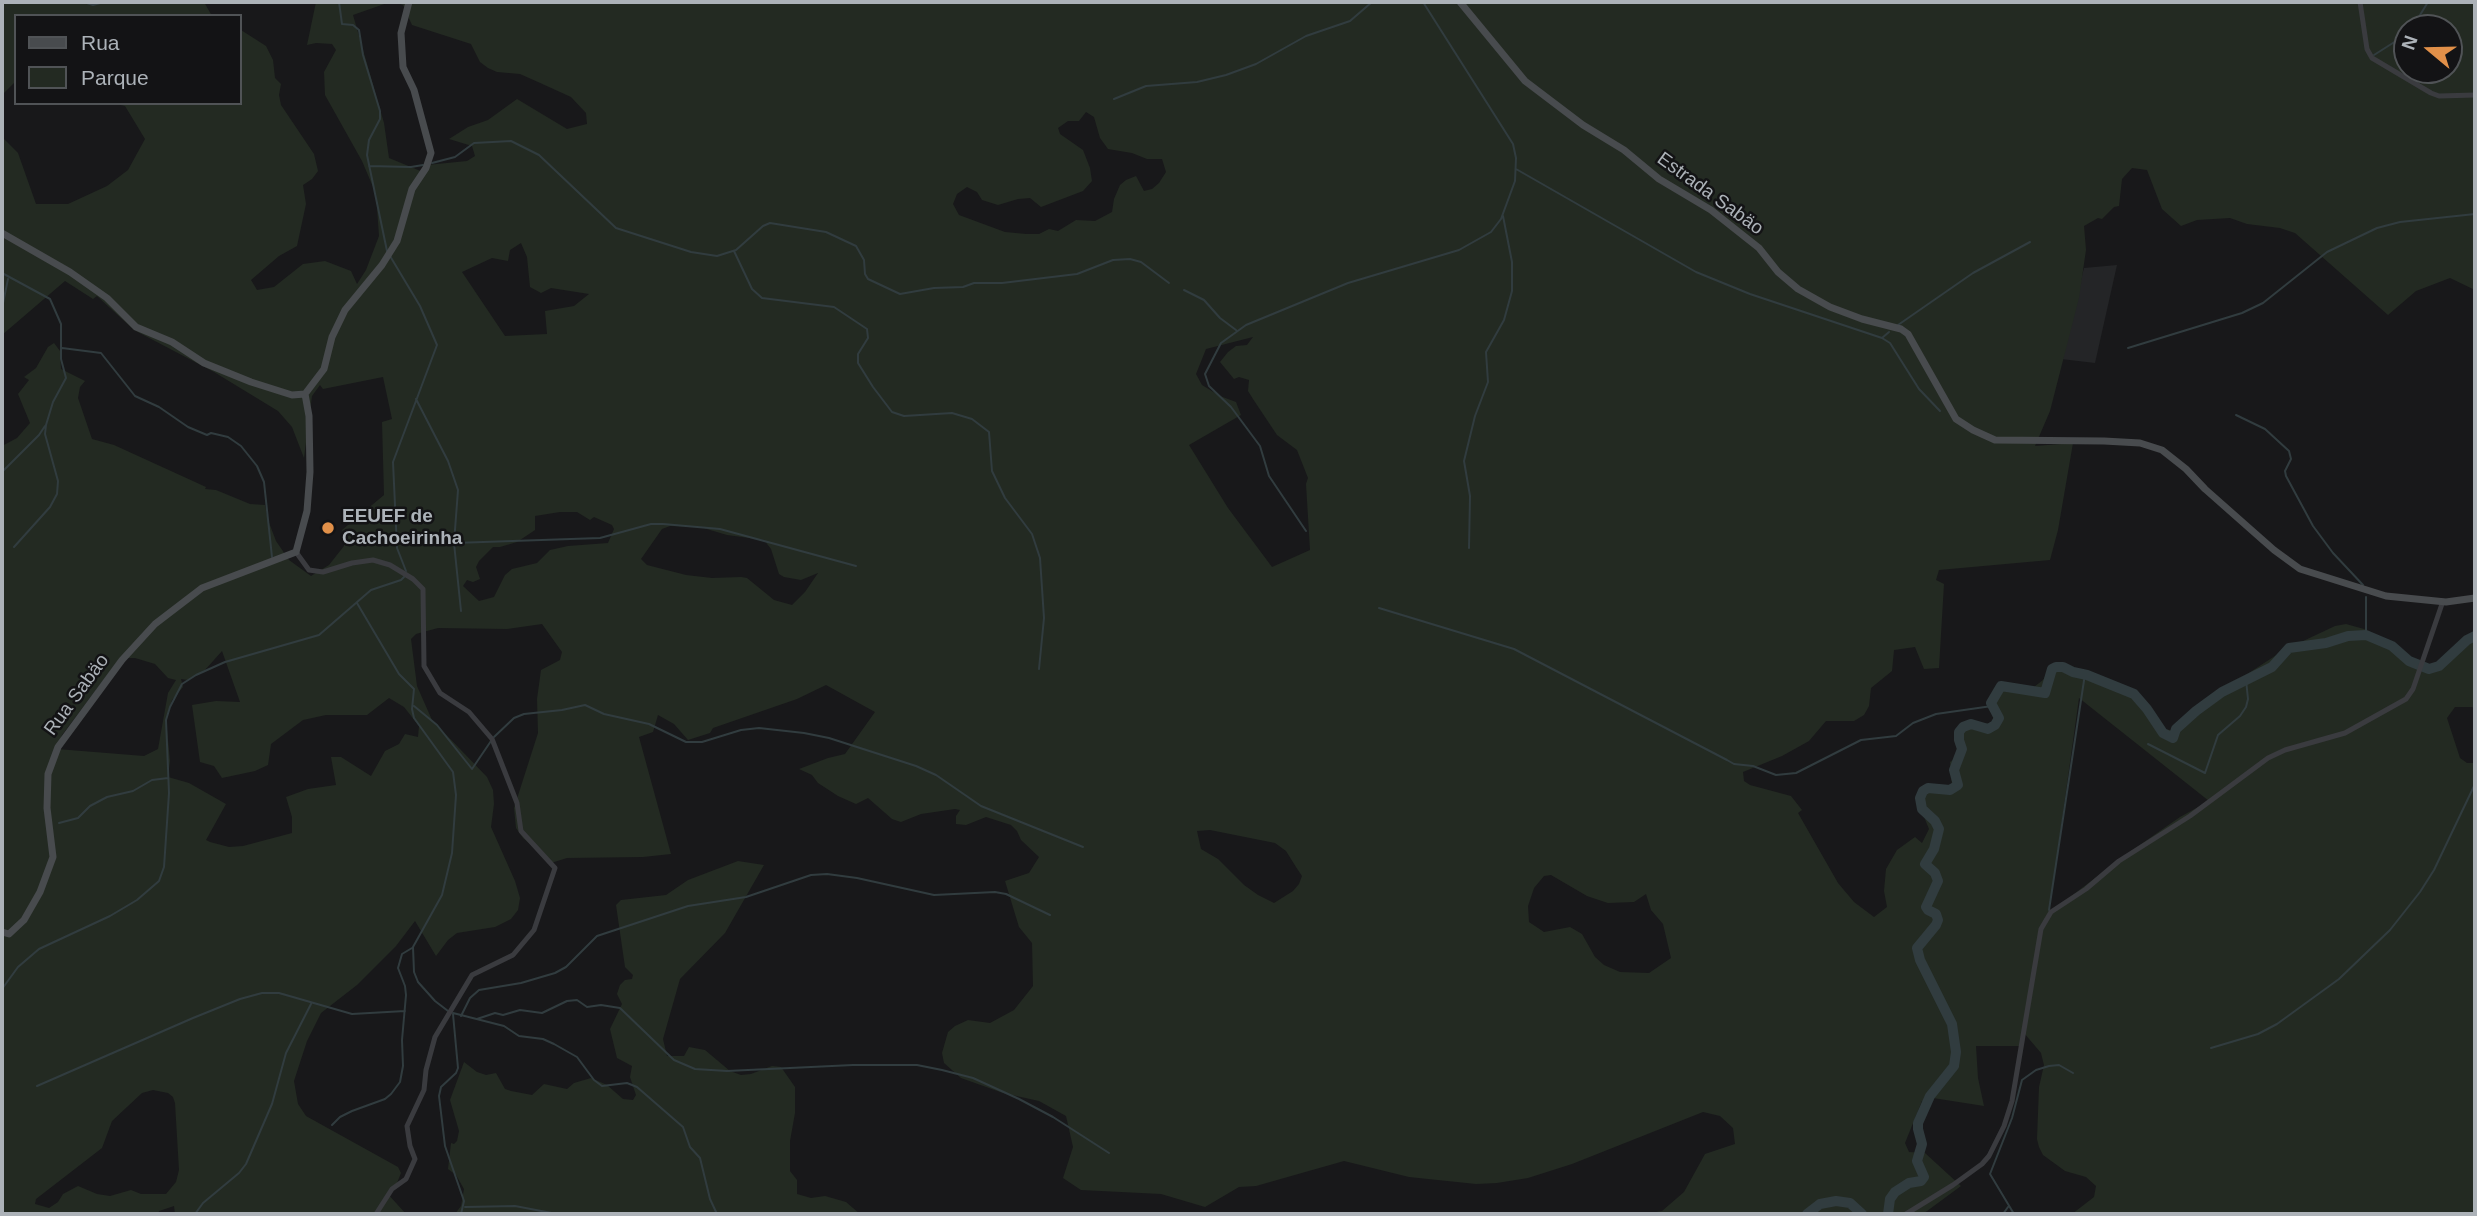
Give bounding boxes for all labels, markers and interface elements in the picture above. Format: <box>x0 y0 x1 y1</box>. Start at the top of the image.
legend <box>14 14 242 105</box>
north arrow <box>2393 14 2463 84</box>
text: Rua <box>81 31 120 54</box>
text: N <box>2397 33 2422 53</box>
text: Parque <box>81 66 149 89</box>
street label: Estrada Sabäo <box>1652 148 1768 240</box>
place label: EEUEF de Cachoeirinha <box>342 506 462 550</box>
marker: EEUEF de Cachoeirinha <box>320 520 336 536</box>
street label: Rua Sabäo <box>40 650 114 740</box>

